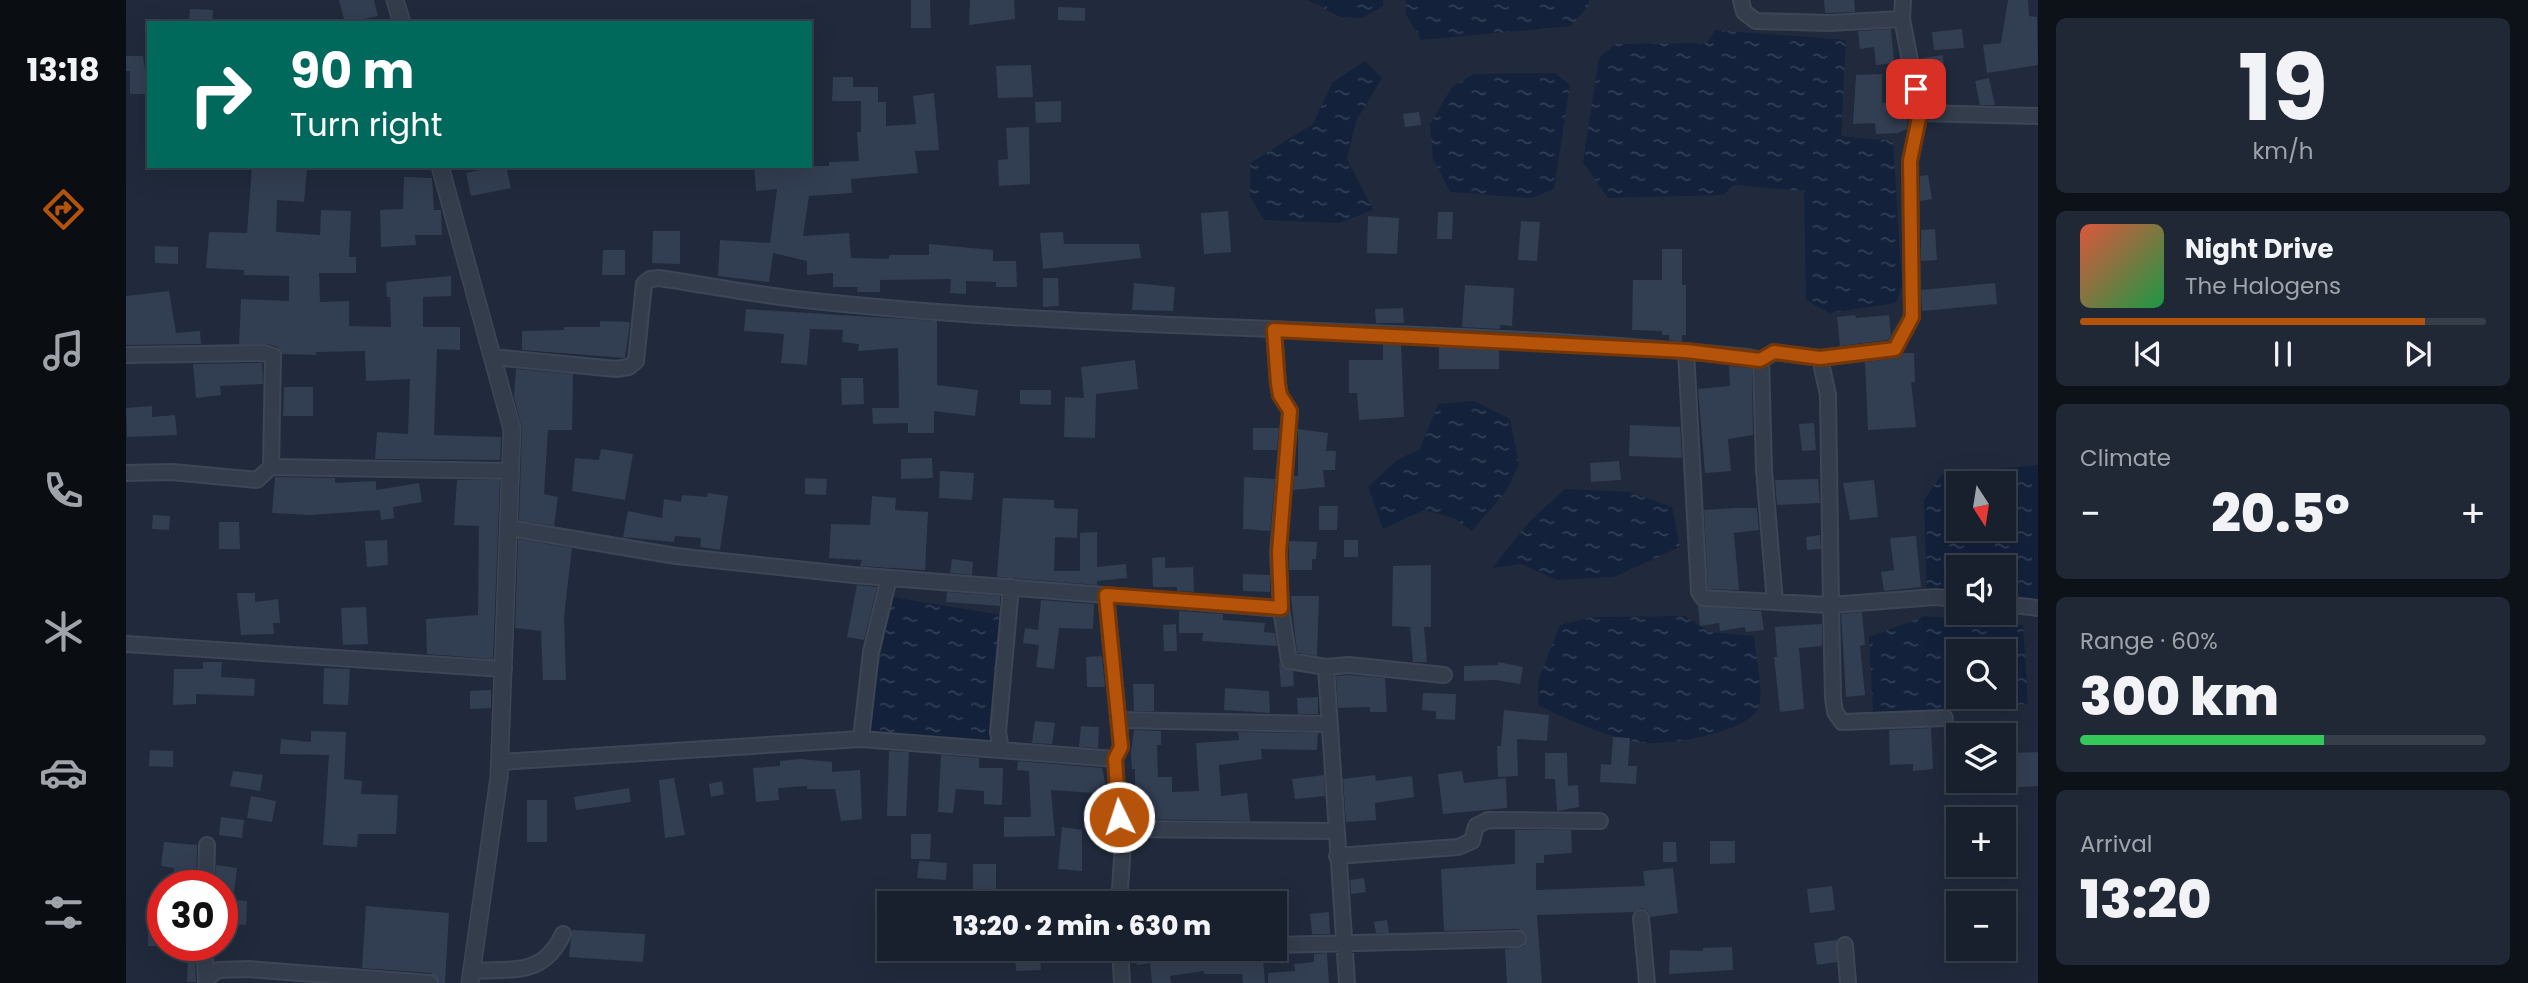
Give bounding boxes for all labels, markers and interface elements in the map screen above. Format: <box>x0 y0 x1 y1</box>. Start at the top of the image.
text: 19 <box>2238 24 2328 152</box>
text: 90 m <box>290 37 414 105</box>
text: 13:18 <box>26 47 100 92</box>
icon: right <box>175 49 266 140</box>
pin <box>1886 59 1946 119</box>
icon: arrive <box>1897 70 1935 108</box>
text: Turn right <box>290 102 442 147</box>
text: km/h <box>2252 135 2314 167</box>
icon: directions <box>39 185 88 234</box>
text: Night Drive <box>2185 231 2333 267</box>
text: The Halogens <box>2185 270 2341 302</box>
icon: music <box>39 326 88 375</box>
icon: previous <box>2129 335 2167 373</box>
icon: pause <box>2264 335 2302 373</box>
icon: next <box>2399 335 2437 373</box>
text: Climate <box>2080 442 2171 474</box>
icon: phone <box>39 466 88 515</box>
north arrow <box>1946 471 2016 541</box>
map controls <box>1946 471 2016 961</box>
text: 20.5° <box>2211 477 2350 550</box>
text: − <box>2080 487 2101 540</box>
text: + <box>2460 487 2486 540</box>
button: sound <box>1946 555 2016 625</box>
icon: climate <box>39 607 88 656</box>
text: Range · 60% <box>2080 625 2218 657</box>
button: search <box>1946 639 2016 709</box>
text: 300 km <box>2080 660 2279 733</box>
button: layers <box>1946 723 2016 793</box>
icon: car <box>39 748 88 797</box>
position arrow <box>1082 780 1156 854</box>
button: + <box>1946 807 2016 877</box>
text: Arrival <box>2080 828 2152 860</box>
text: 13:20 <box>2080 863 2211 936</box>
speed limit sign: 30 <box>147 870 238 961</box>
icon: filters <box>39 888 88 937</box>
button: − <box>1946 891 2016 961</box>
text: 13:20 · 2 min · 630 m <box>953 908 1211 944</box>

